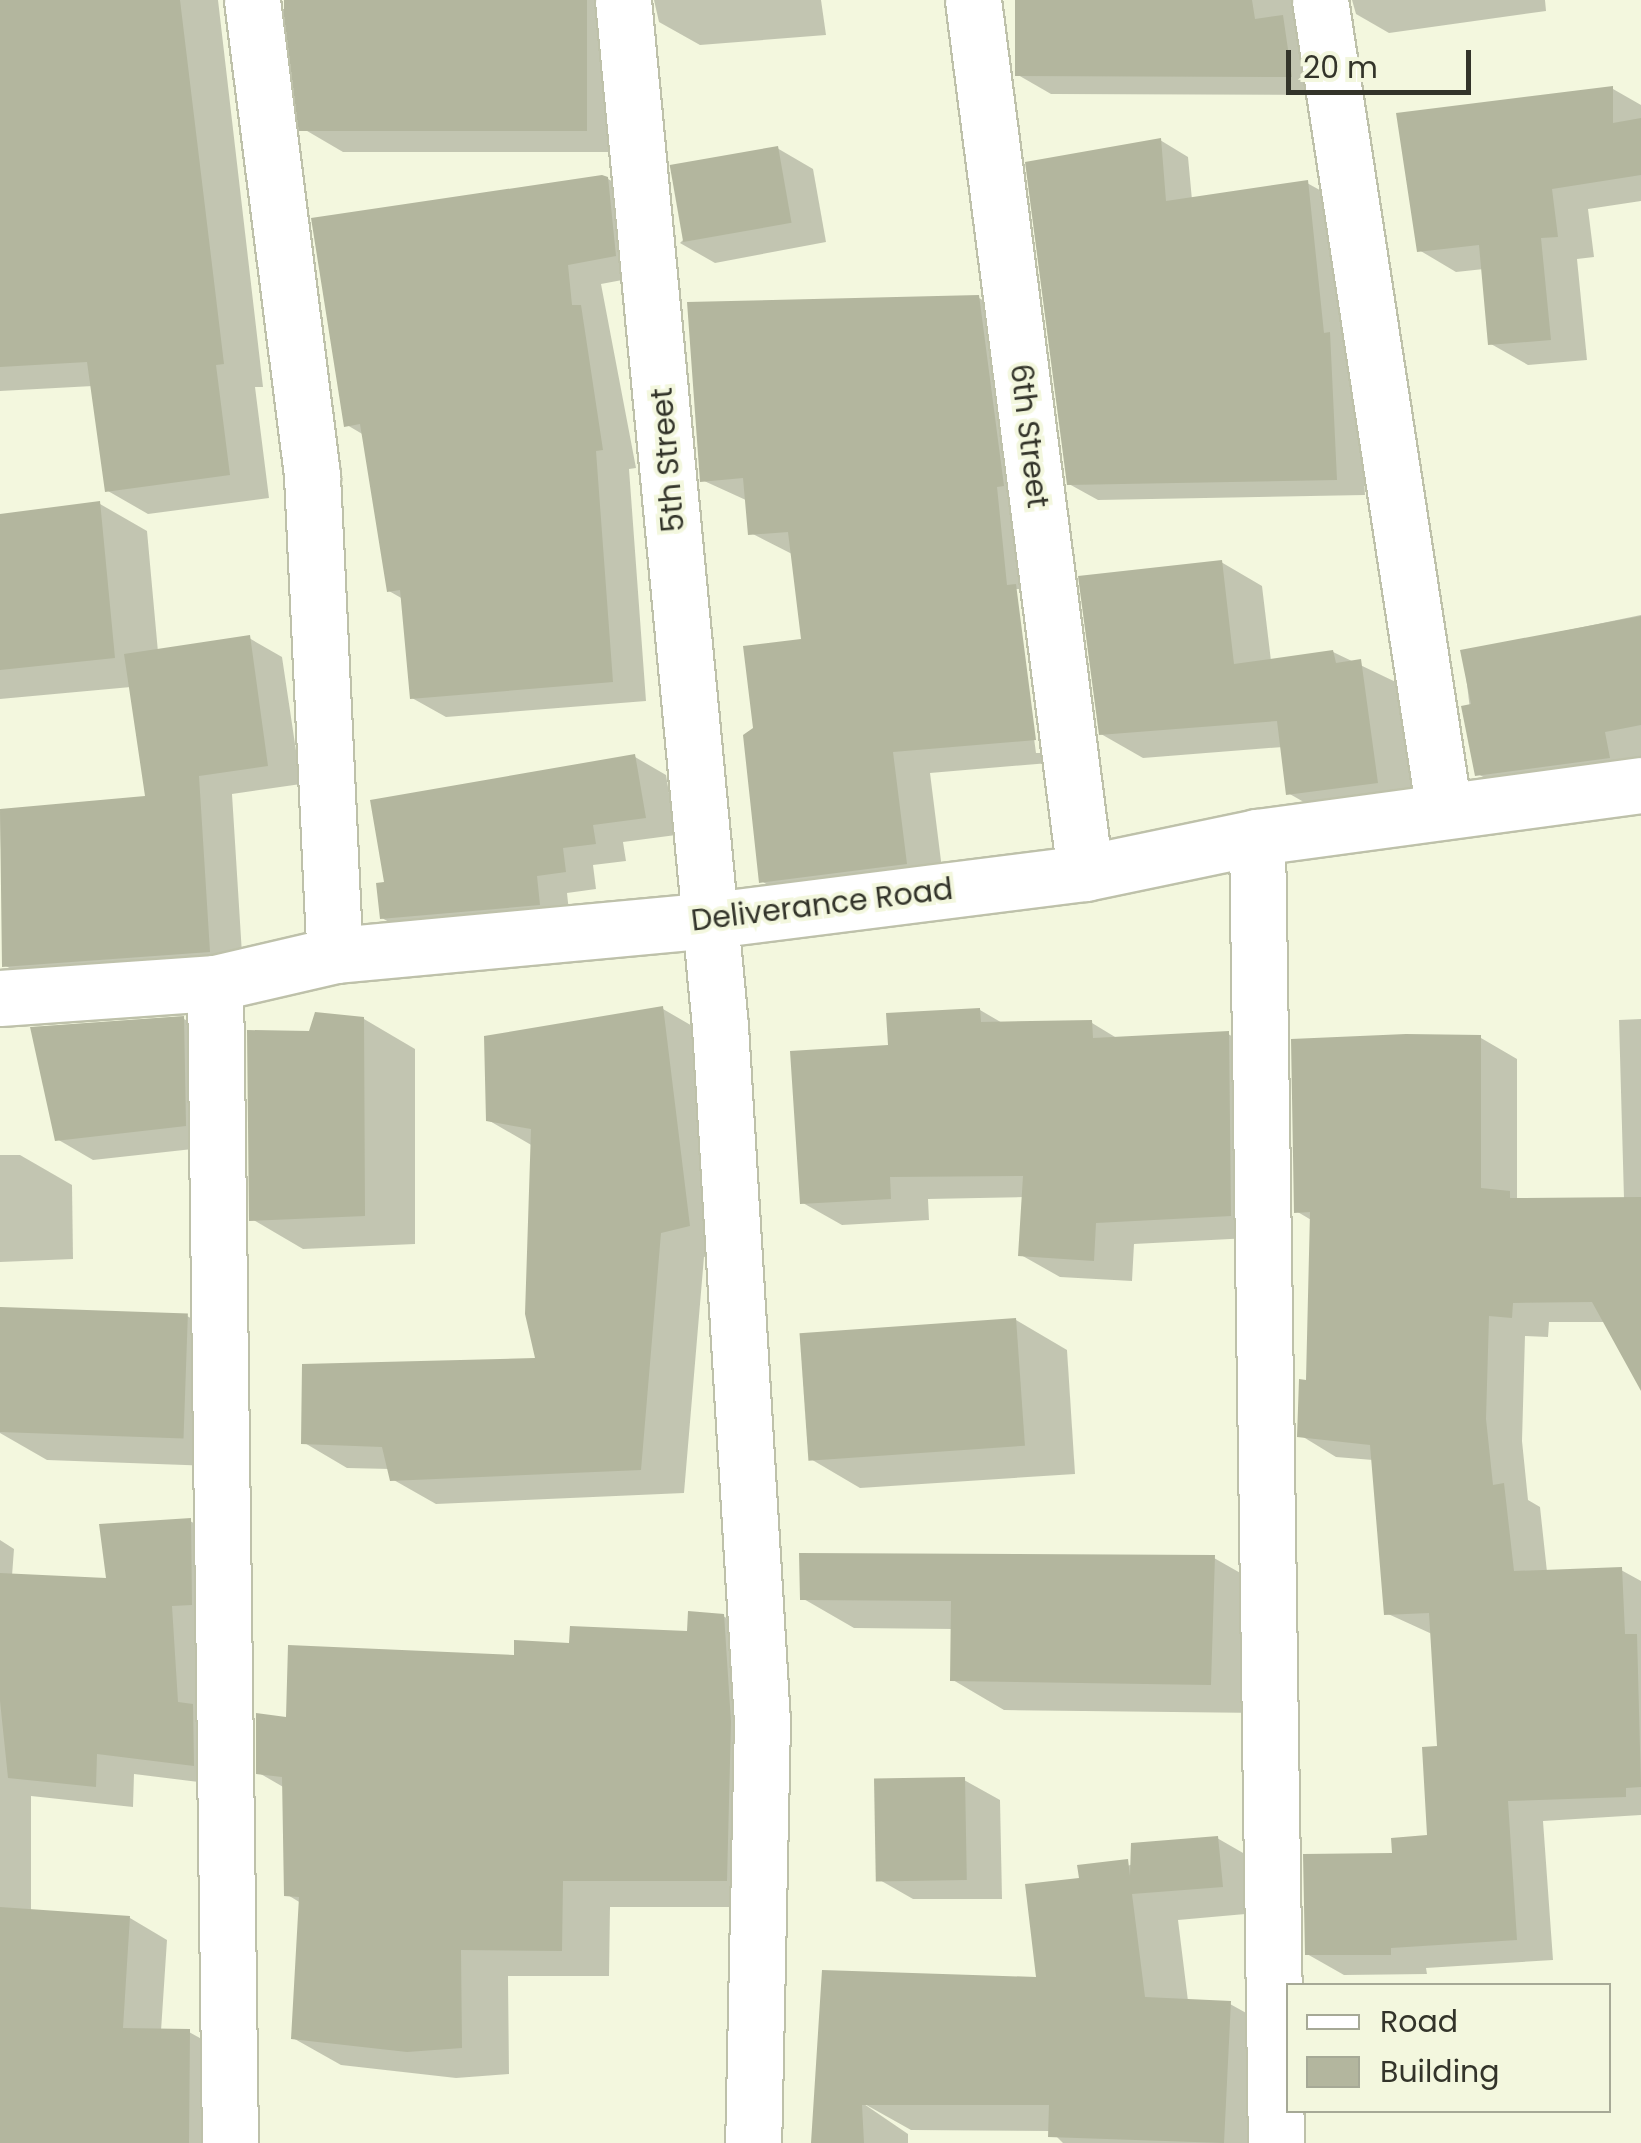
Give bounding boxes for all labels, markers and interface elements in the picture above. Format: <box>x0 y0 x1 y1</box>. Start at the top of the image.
scale bar <box>1291 30 1476 92</box>
text: 20 m <box>1303 46 1378 89</box>
street label: 6th Street <box>1002 362 1056 510</box>
street label: 5th Street <box>644 386 692 534</box>
street label: Deliverance Road <box>689 871 955 939</box>
legend <box>1286 1983 1611 2113</box>
text: Road <box>1380 2000 1458 2043</box>
text: Building <box>1380 2050 1500 2093</box>

